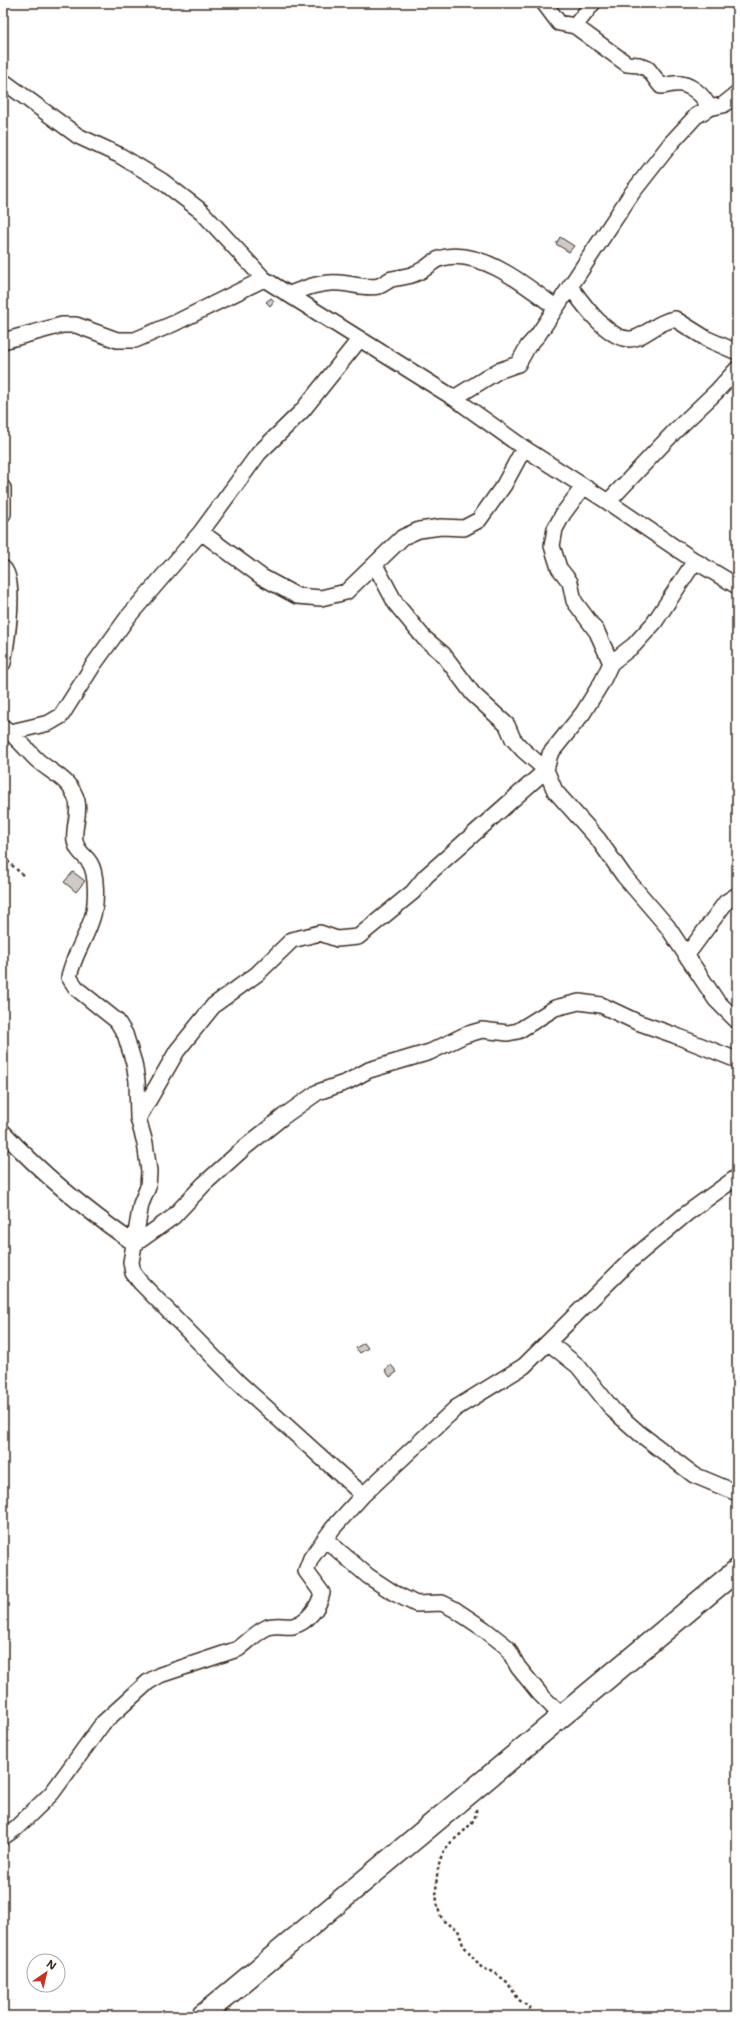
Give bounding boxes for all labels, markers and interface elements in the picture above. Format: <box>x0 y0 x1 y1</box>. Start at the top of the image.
north arrow <box>26 1953 66 1993</box>
text: N <box>44 1956 59 1974</box>

